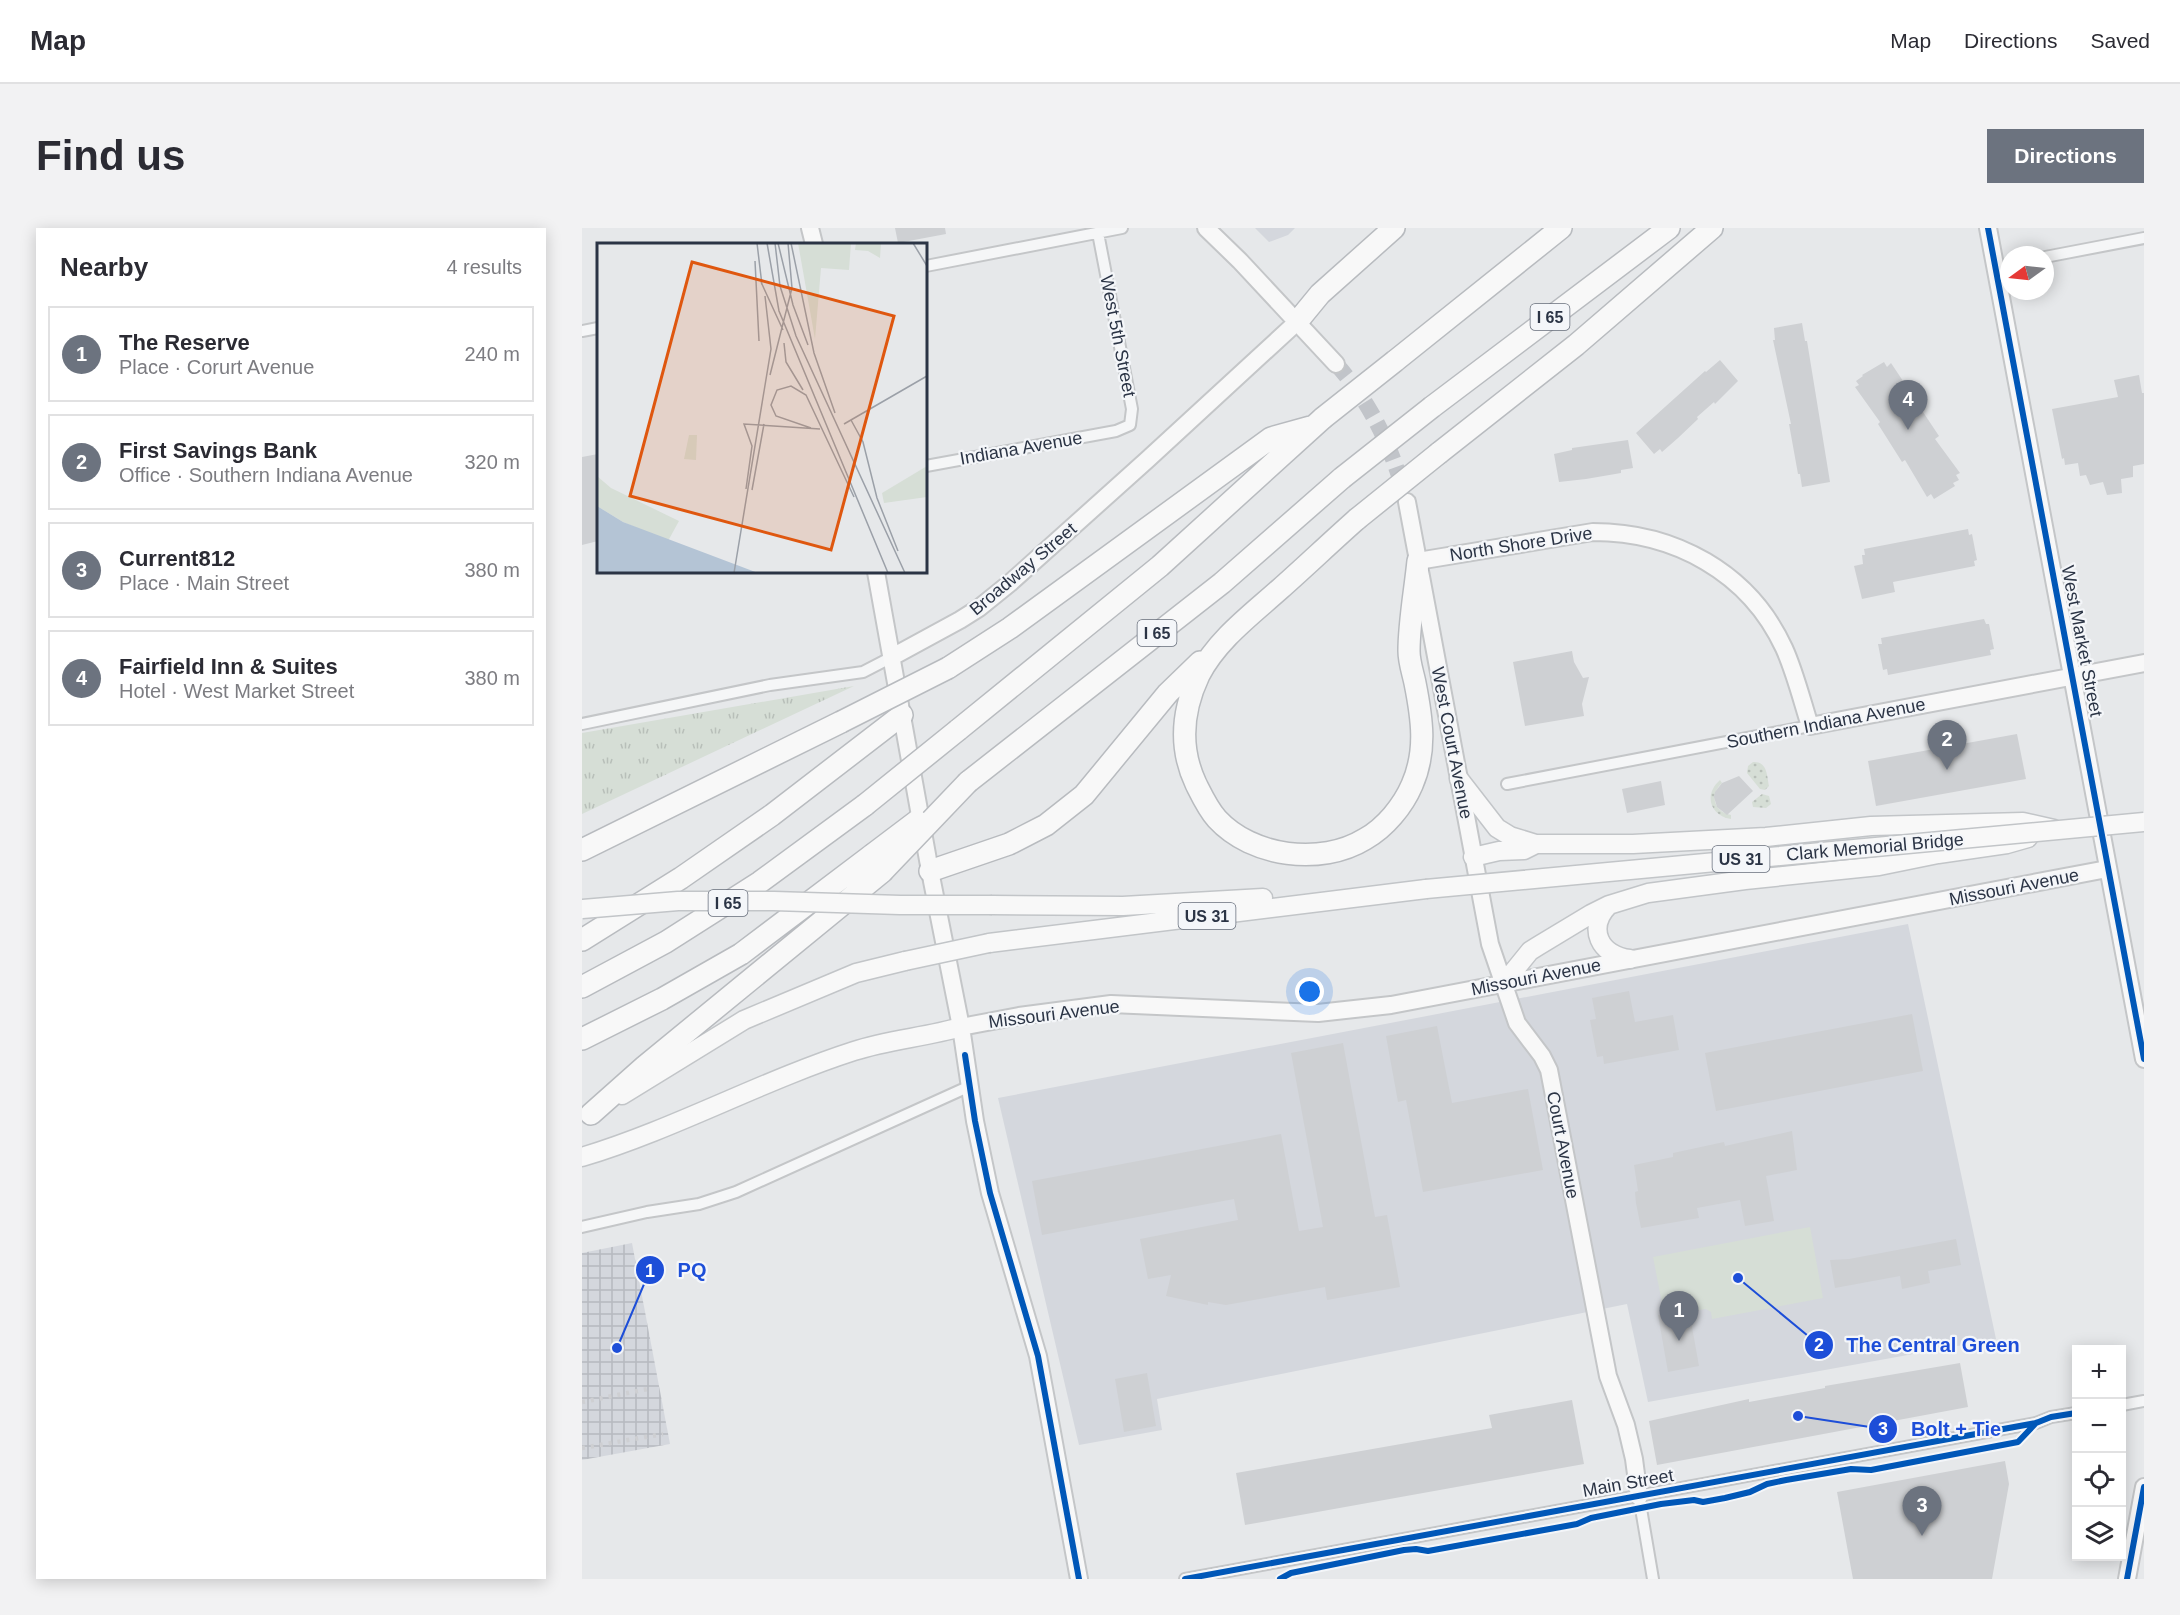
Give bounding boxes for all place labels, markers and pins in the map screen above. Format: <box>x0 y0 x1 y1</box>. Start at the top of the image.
pin: 4 <box>1888 380 1928 430</box>
pin: 2 <box>1928 720 1966 770</box>
callout: PQ <box>635 1251 718 1289</box>
pin: 1 <box>1660 1292 1698 1341</box>
callout: The Central Green <box>1804 1326 2032 1364</box>
callout: Bolt + Tie <box>1868 1410 2013 1448</box>
pin: 3 <box>1902 1486 1942 1536</box>

